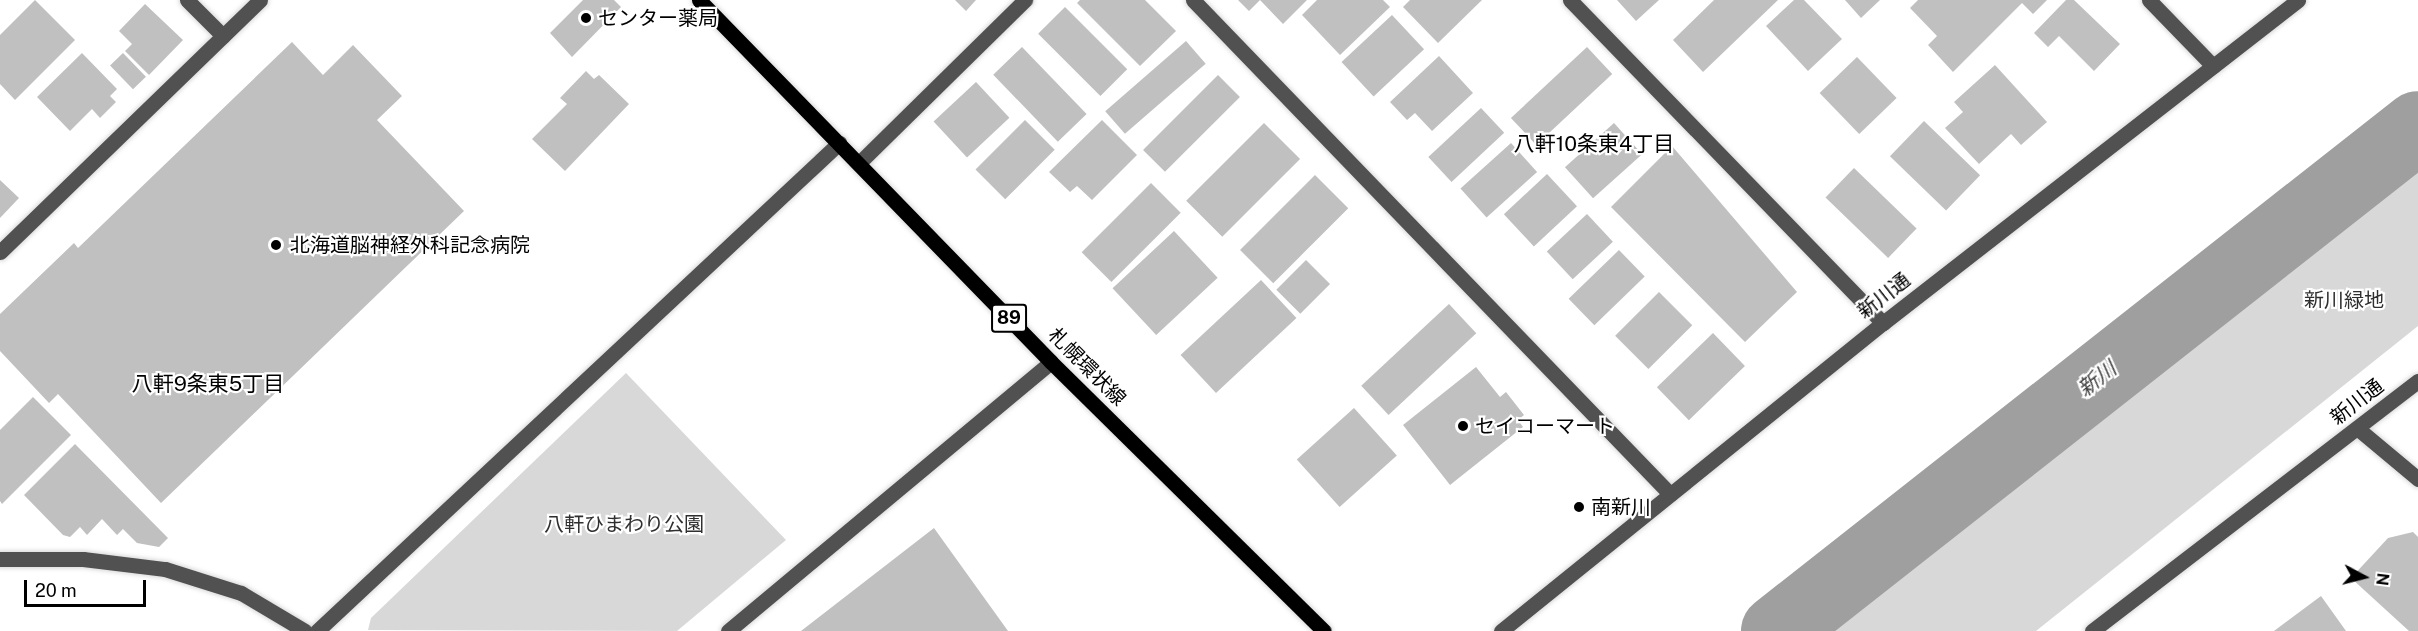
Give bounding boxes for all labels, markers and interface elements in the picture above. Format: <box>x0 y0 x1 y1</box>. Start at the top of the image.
place label: センター薬局 <box>598 6 718 30</box>
marker: センター薬局 <box>579 11 593 25</box>
district label: 八軒10条東4丁目 <box>1514 131 1674 157</box>
place label: 北海道脳神経外科記念病院 <box>290 233 530 257</box>
marker: 北海道脳神経外科記念病院 <box>267 236 285 254</box>
street label: 新川通 <box>1853 268 1915 324</box>
park label: 新川緑地 <box>2304 288 2384 312</box>
road number: 89 <box>991 303 1027 333</box>
street label: 札幌環状線 <box>1043 323 1131 411</box>
water label: 新川 <box>2073 356 2121 402</box>
district label: 八軒9条東5丁目 <box>132 371 284 397</box>
street label: 新川通 <box>2326 374 2388 430</box>
place label: セイコーマート <box>1475 414 1615 438</box>
marker: セイコーマート <box>1456 419 1470 433</box>
place label: 南新川 <box>1591 495 1651 519</box>
marker: 南新川 <box>1572 500 1586 514</box>
park label: 八軒ひまわり公園 <box>544 512 704 536</box>
north arrow <box>2334 547 2394 607</box>
scale bar <box>27 568 148 606</box>
text: N <box>2372 572 2393 587</box>
text: 20 m <box>35 580 77 601</box>

